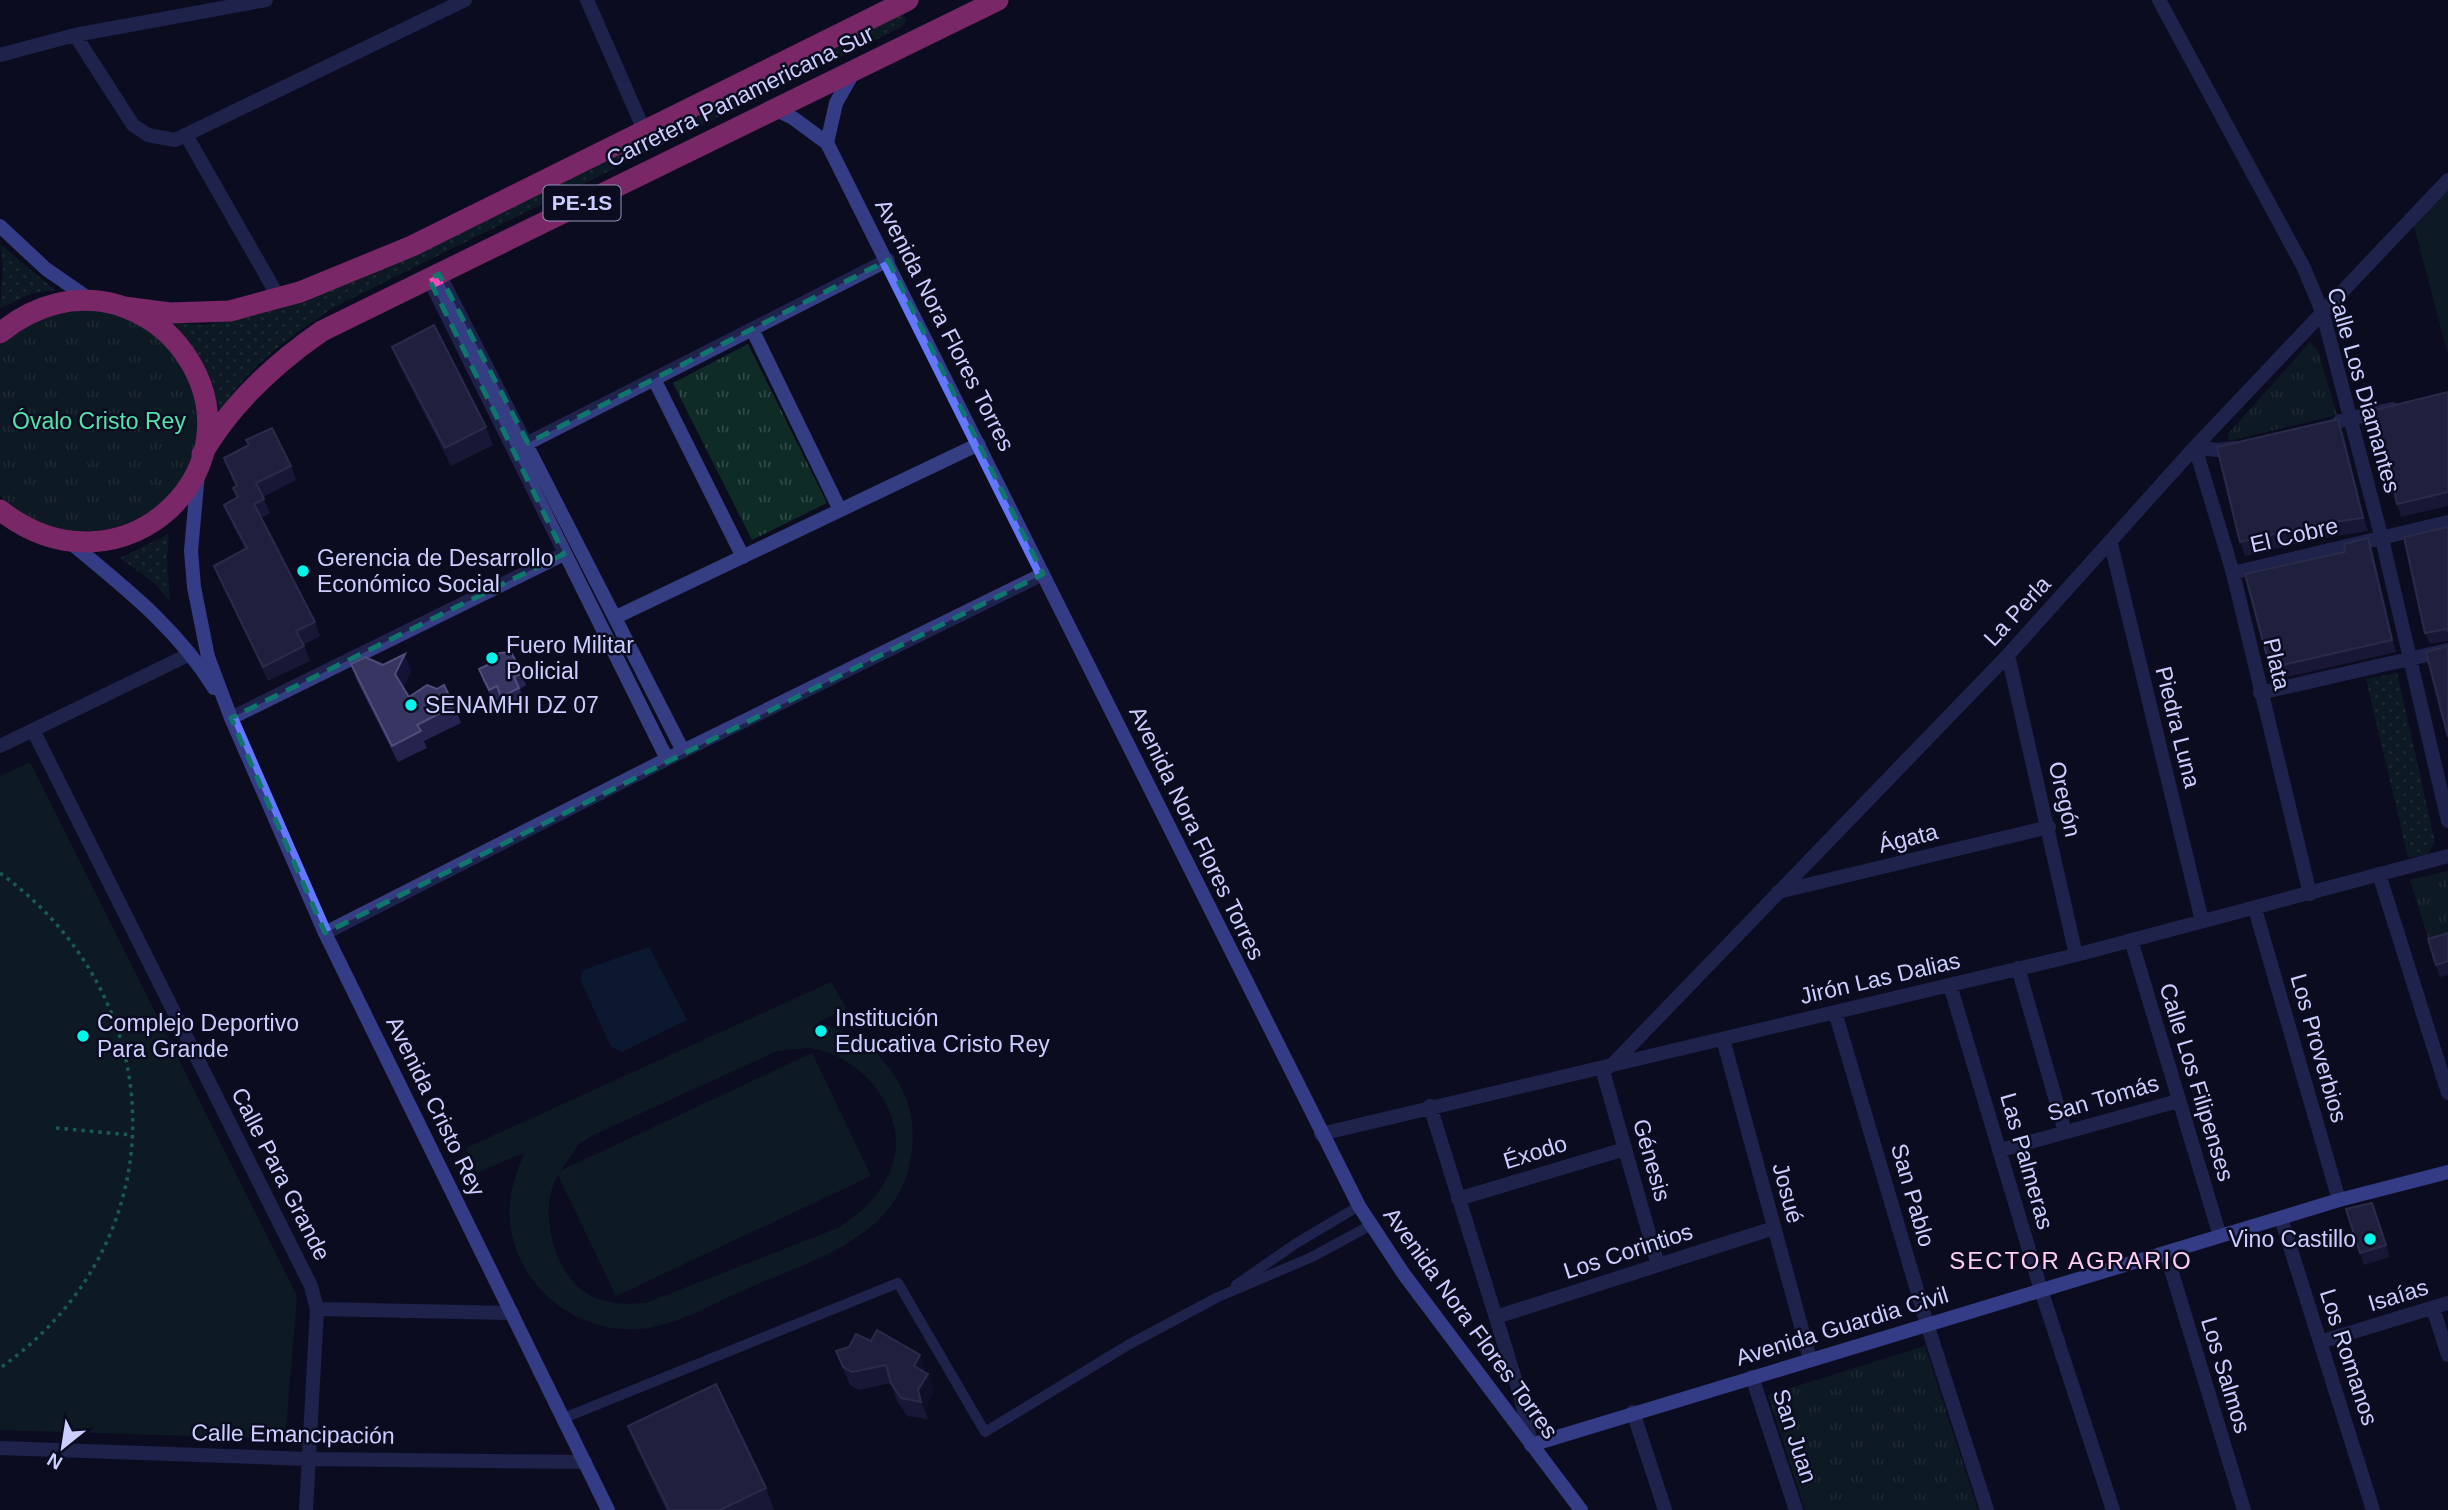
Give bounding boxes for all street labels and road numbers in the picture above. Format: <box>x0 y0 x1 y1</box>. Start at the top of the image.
street label: Carretera Panamericana Sur <box>602 20 878 172</box>
road number: PE-1S <box>544 186 620 220</box>
street label: Avenida Nora Flores Torres <box>870 195 1020 455</box>
street label: Calle Los Diamantes <box>2322 284 2406 496</box>
street label: El Cobre <box>2247 512 2341 558</box>
street label: La Perla <box>1978 571 2056 651</box>
street label: Plata <box>2258 636 2296 693</box>
street label: Piedra Luna <box>2150 664 2206 791</box>
street label: Avenida Nora Flores Torres <box>1124 702 1270 964</box>
street label: Oregón <box>2044 759 2086 839</box>
street label: Ágata <box>1876 818 1941 858</box>
street label: Jirón Las Dalias <box>1797 947 1963 1009</box>
street label: Los Proverbios <box>2285 971 2353 1125</box>
street label: Calle Los Filipenses <box>2154 980 2240 1184</box>
street label: Avenida Cristo Rey <box>381 1012 491 1200</box>
street label: San Tomás <box>2044 1070 2162 1126</box>
street label: Calle Para Grande <box>226 1083 336 1265</box>
street label: Las Palmeras <box>1995 1090 2059 1232</box>
street label: Génesis <box>1628 1116 1676 1204</box>
street label: Éxodo <box>1500 1130 1570 1174</box>
street label: San Pablo <box>1886 1140 1940 1250</box>
street label: Josué <box>1768 1160 1808 1226</box>
street label: Avenida Nora Flores Torres <box>1378 1202 1564 1444</box>
street label: Los Corintios <box>1560 1218 1696 1284</box>
street label: Isaías <box>2365 1274 2431 1316</box>
street label: Avenida Guardia Civil <box>1733 1281 1951 1371</box>
street label: Los Romanos <box>2315 1285 2383 1429</box>
street label: Los Salmos <box>2196 1314 2256 1436</box>
street label: San Juan <box>1768 1386 1822 1486</box>
street label: Calle Emancipación <box>191 1419 395 1449</box>

